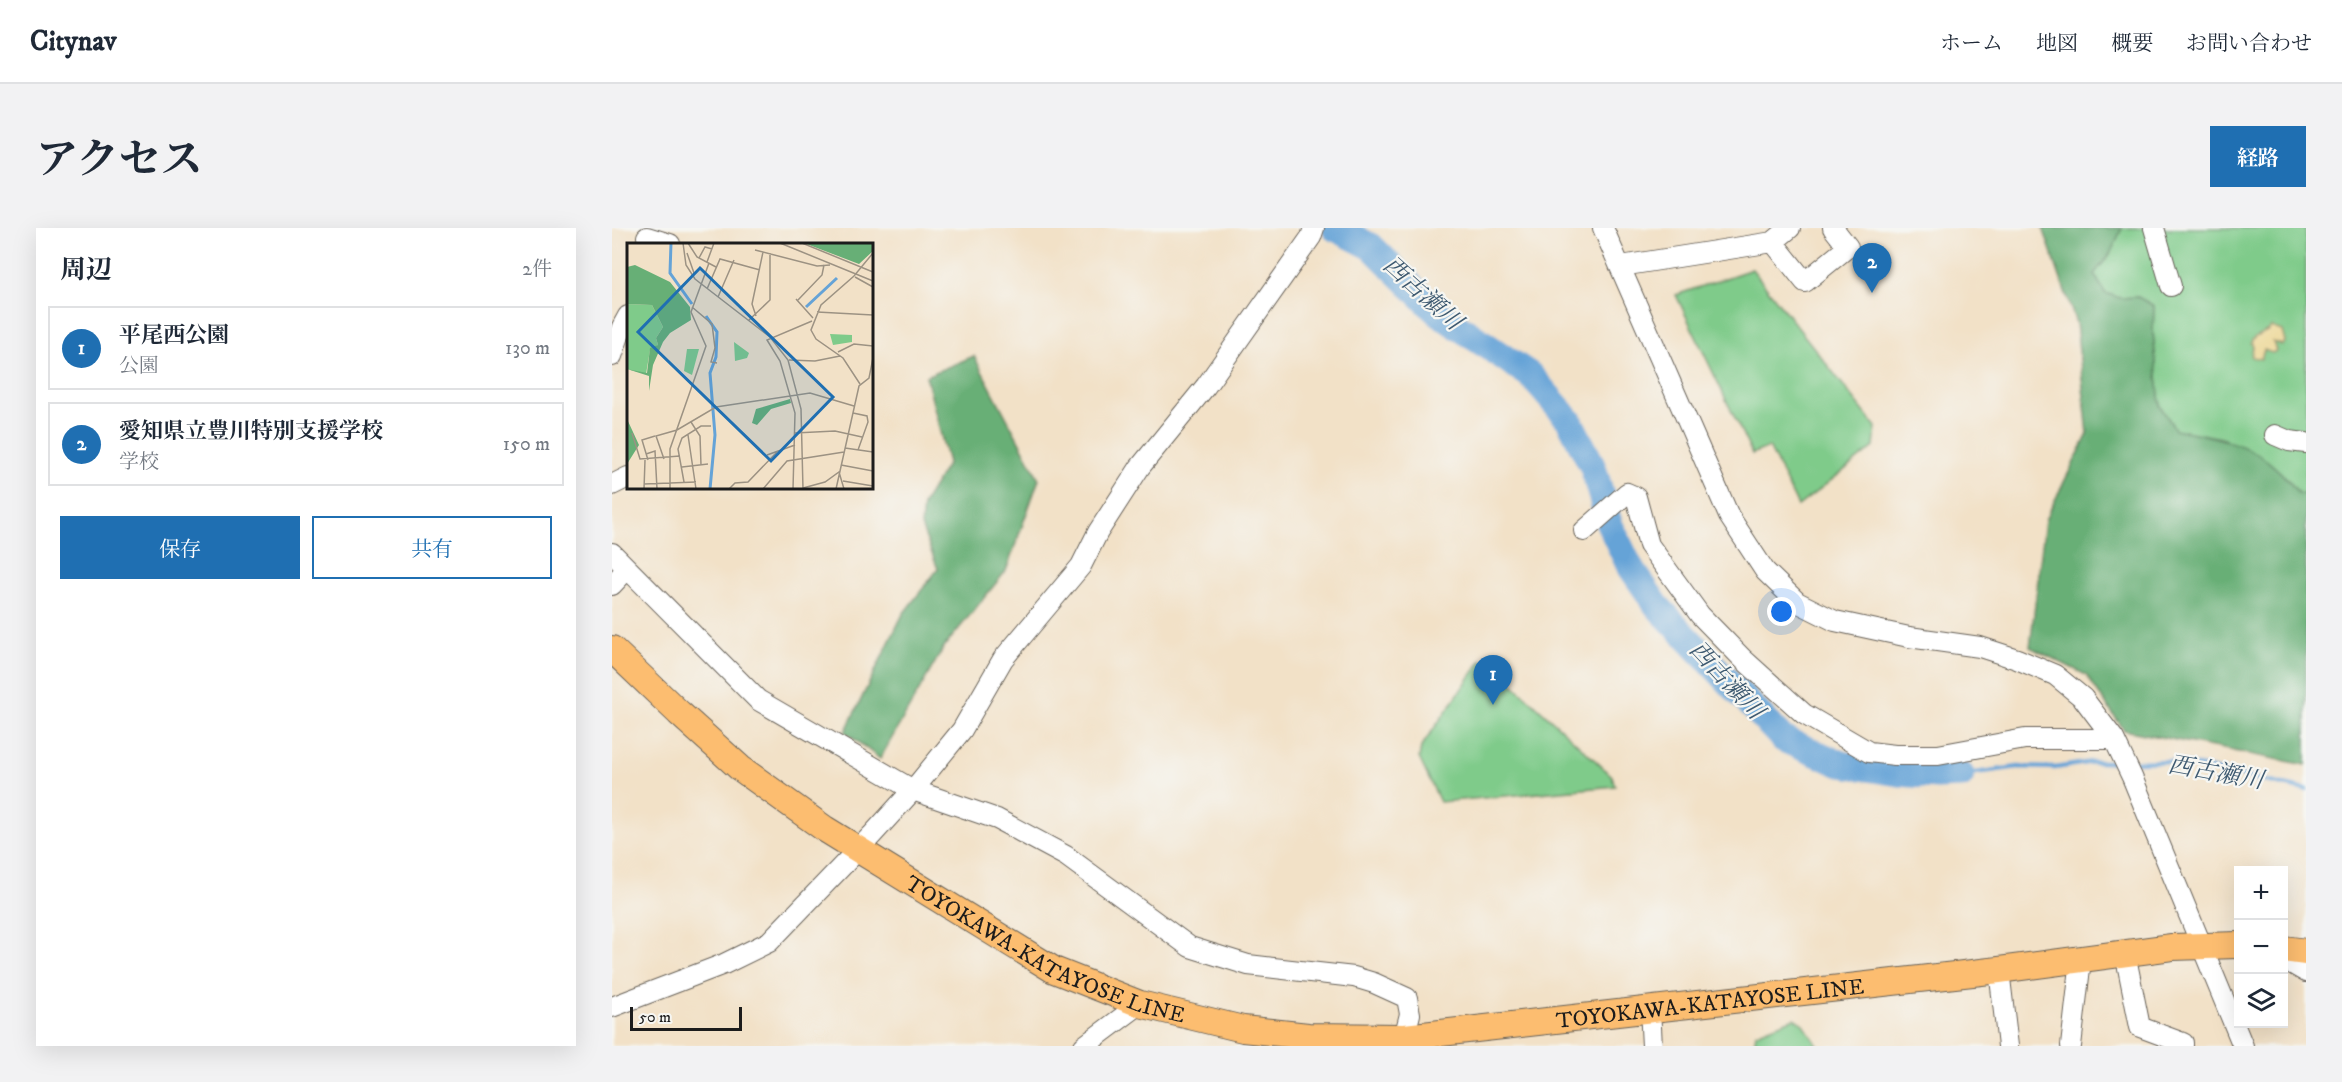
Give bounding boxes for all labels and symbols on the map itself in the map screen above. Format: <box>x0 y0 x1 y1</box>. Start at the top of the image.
inset map <box>627 243 873 489</box>
pin: 2 <box>1852 244 1892 293</box>
water label: 西古瀬川 <box>1377 250 1470 339</box>
your location <box>1767 597 1796 626</box>
water label: 西古瀬川 <box>1683 635 1772 728</box>
pin: 1 <box>1474 656 1512 705</box>
water label: 西古瀬川 <box>2166 750 2269 797</box>
street label: TOYOKAWA-KATAYOSE LINE <box>900 870 1188 1029</box>
street label: TOYOKAWA-KATAYOSE LINE <box>1555 973 1865 1035</box>
scale bar <box>630 1004 742 1032</box>

